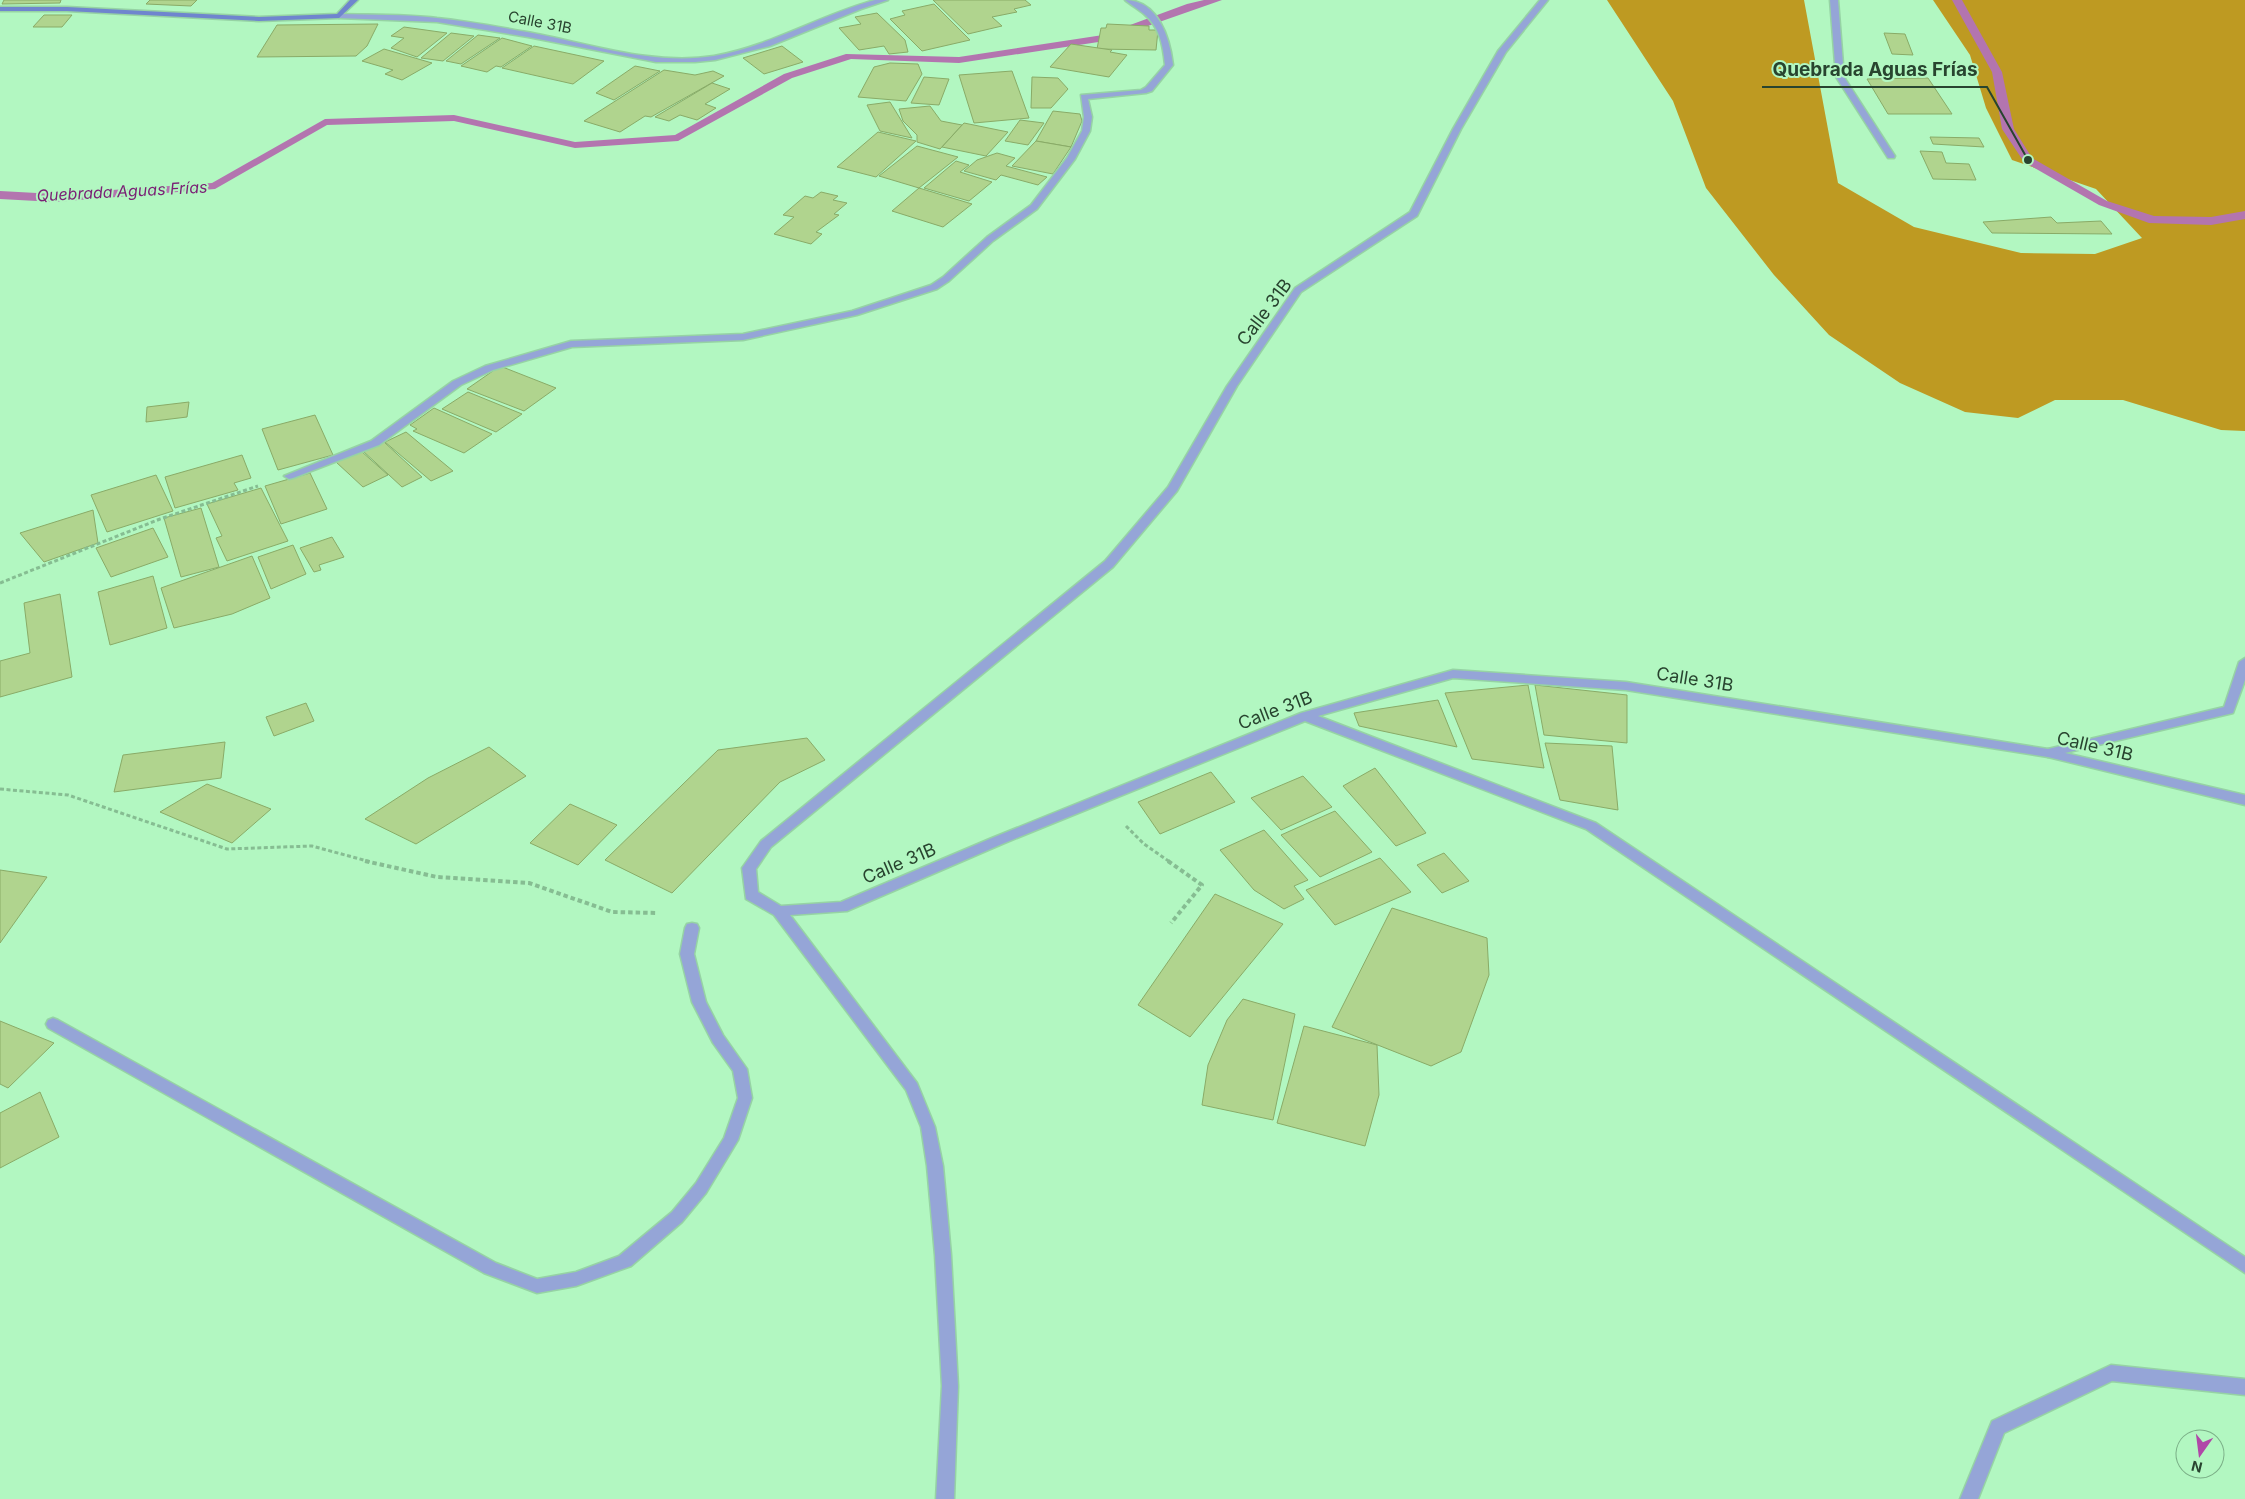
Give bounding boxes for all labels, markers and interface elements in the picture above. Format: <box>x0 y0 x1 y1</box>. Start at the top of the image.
street label: Calle 31B <box>506 6 574 38</box>
callout: Quebrada Aguas Frías <box>1762 53 1987 87</box>
text: Quebrada Aguas Frías <box>1772 58 1978 81</box>
water label: Quebrada Aguas Frías <box>36 177 208 205</box>
street label: Calle 31B <box>1232 275 1296 349</box>
street label: Calle 31B <box>1655 663 1735 695</box>
street label: Calle 31B <box>1235 686 1315 734</box>
street label: Calle 31B <box>2055 727 2135 765</box>
street label: Calle 31B <box>859 838 939 888</box>
north arrow <box>2175 1429 2225 1479</box>
text: N <box>2190 1458 2204 1477</box>

